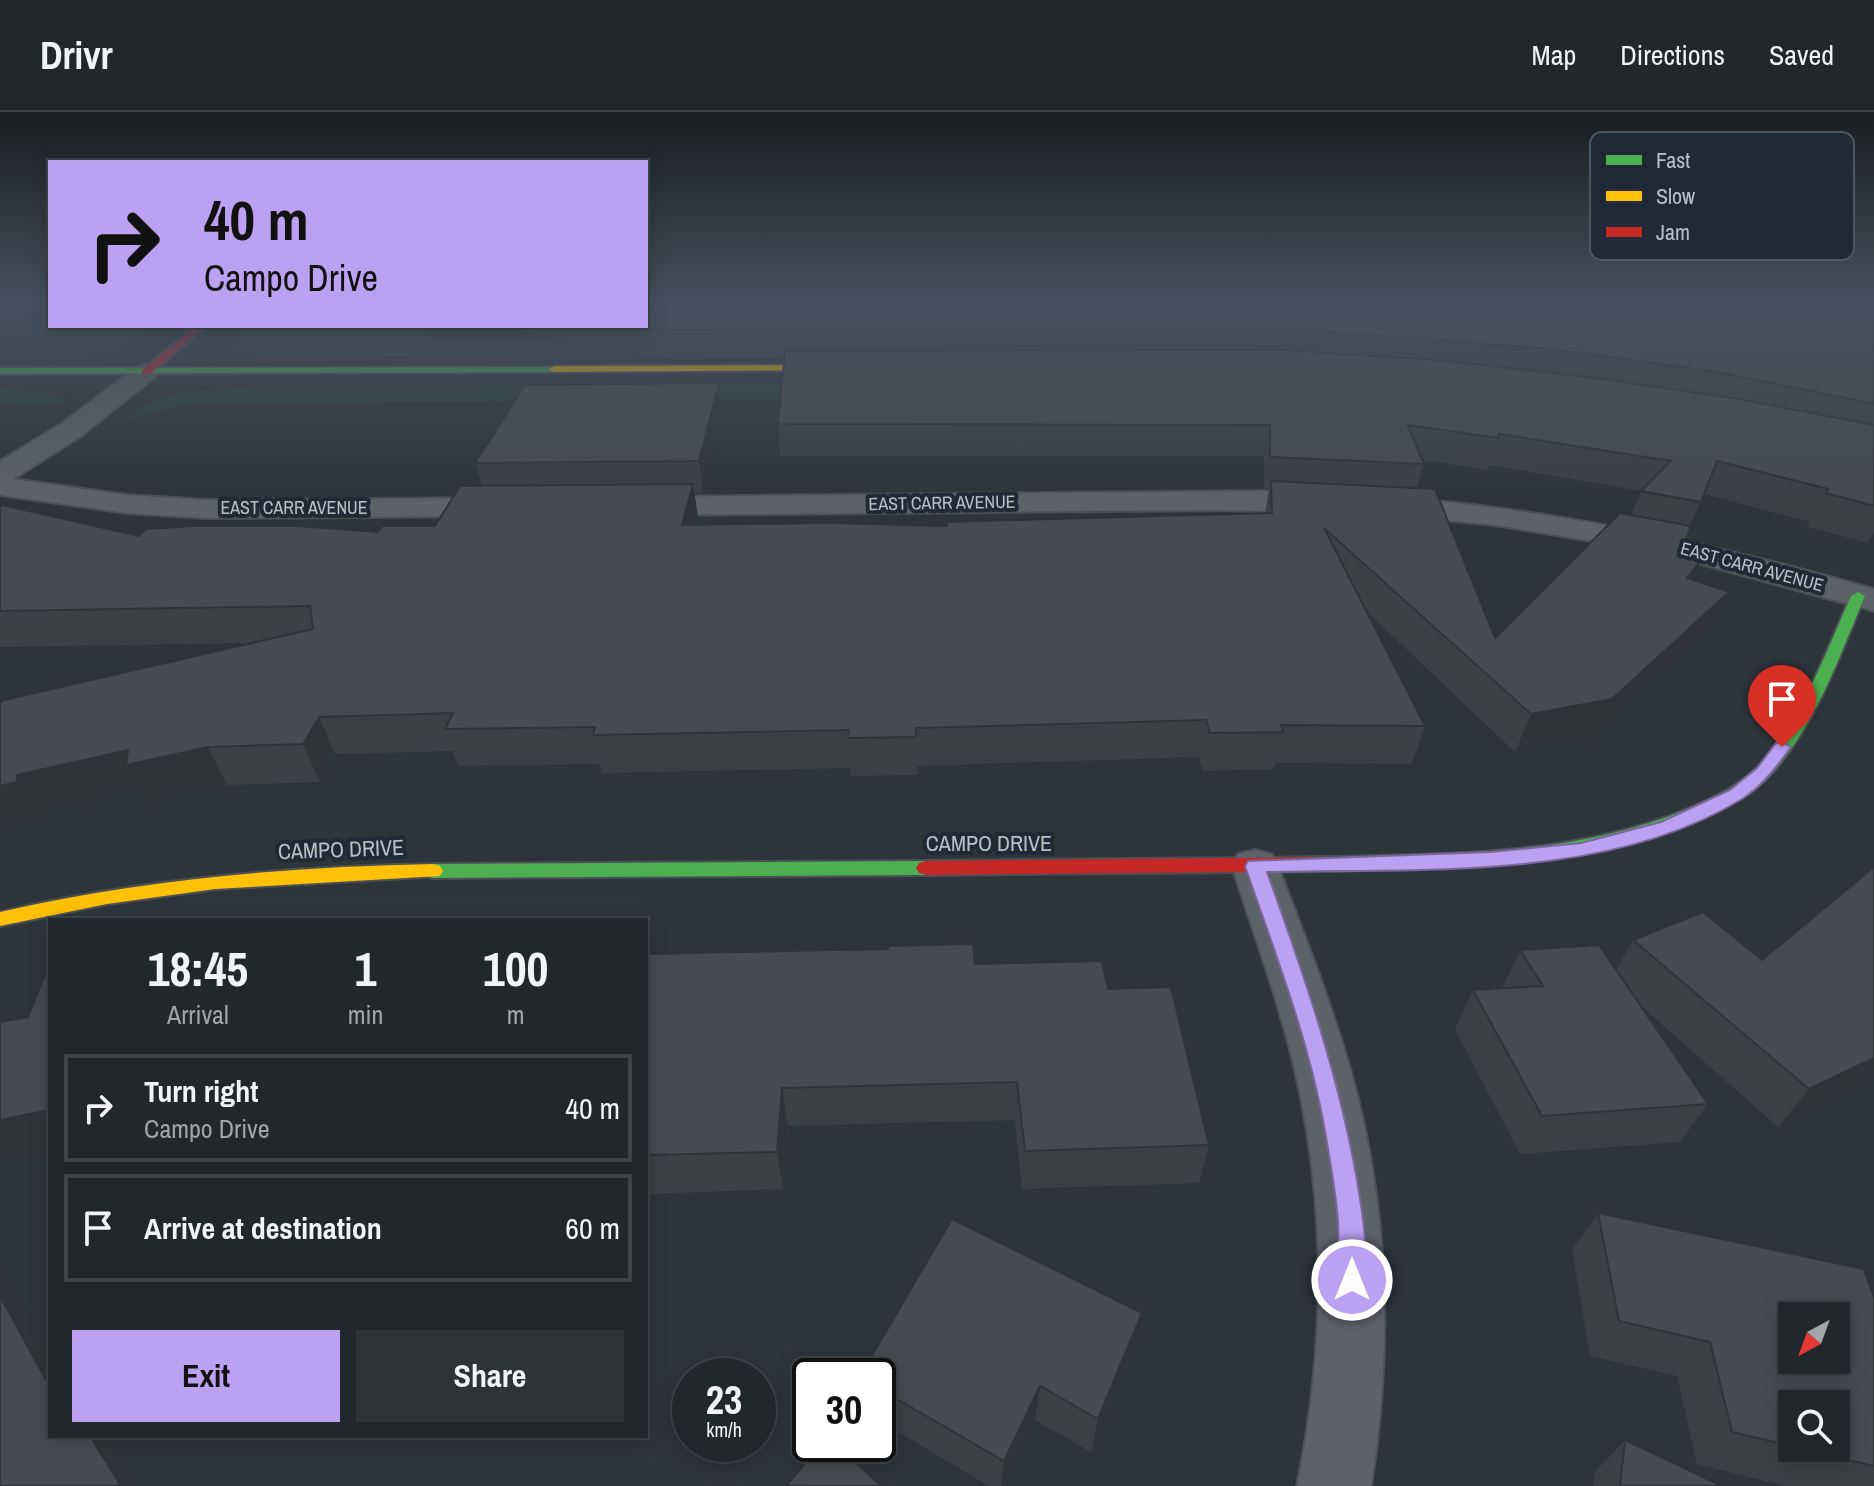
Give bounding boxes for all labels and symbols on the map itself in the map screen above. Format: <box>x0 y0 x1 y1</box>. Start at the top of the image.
legend <box>1590 132 1854 260</box>
text: Fast <box>1656 145 1690 175</box>
text: Slow <box>1656 181 1695 211</box>
text: Jam <box>1656 217 1690 247</box>
street label: EAST CARR AVENUE <box>868 489 1016 516</box>
street label: EAST CARR AVENUE <box>220 495 368 520</box>
street label: EAST CARR AVENUE <box>1678 535 1826 598</box>
pin <box>1748 665 1816 747</box>
street label: CAMPO DRIVE <box>926 828 1052 858</box>
street label: CAMPO DRIVE <box>277 832 405 866</box>
position arrow <box>1310 1238 1394 1322</box>
north arrow <box>1778 1302 1850 1374</box>
speed limit sign: 30 <box>792 1358 896 1462</box>

